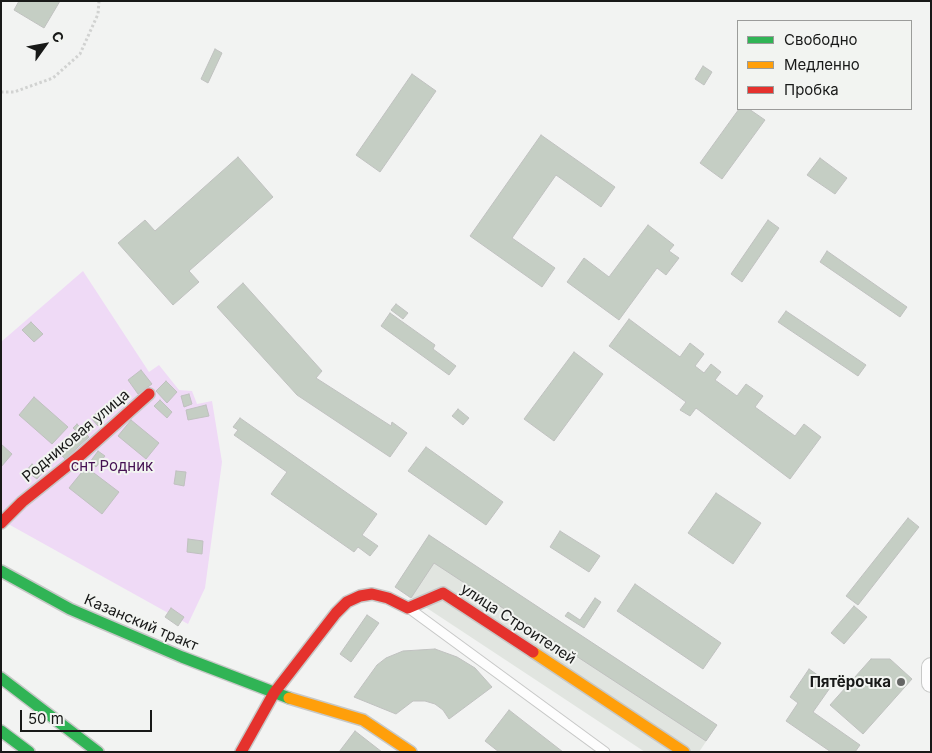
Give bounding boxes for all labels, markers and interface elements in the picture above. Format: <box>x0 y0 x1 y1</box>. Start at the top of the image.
north arrow <box>20 20 70 70</box>
legend <box>737 20 912 110</box>
text: С <box>48 28 68 46</box>
text: Свободно <box>784 30 858 49</box>
text: Медленно <box>784 55 860 74</box>
text: Пробка <box>784 80 839 99</box>
street label: Родниковая улица <box>19 386 133 486</box>
park label: снт Родник <box>71 457 153 475</box>
street label: улица Строителей <box>457 580 579 668</box>
street label: Казанский тракт <box>81 591 201 655</box>
place label: Пятёрочка <box>810 673 891 691</box>
marker: Пятёрочка <box>895 676 907 688</box>
scale bar <box>22 700 155 732</box>
text: 50 m <box>28 709 64 728</box>

